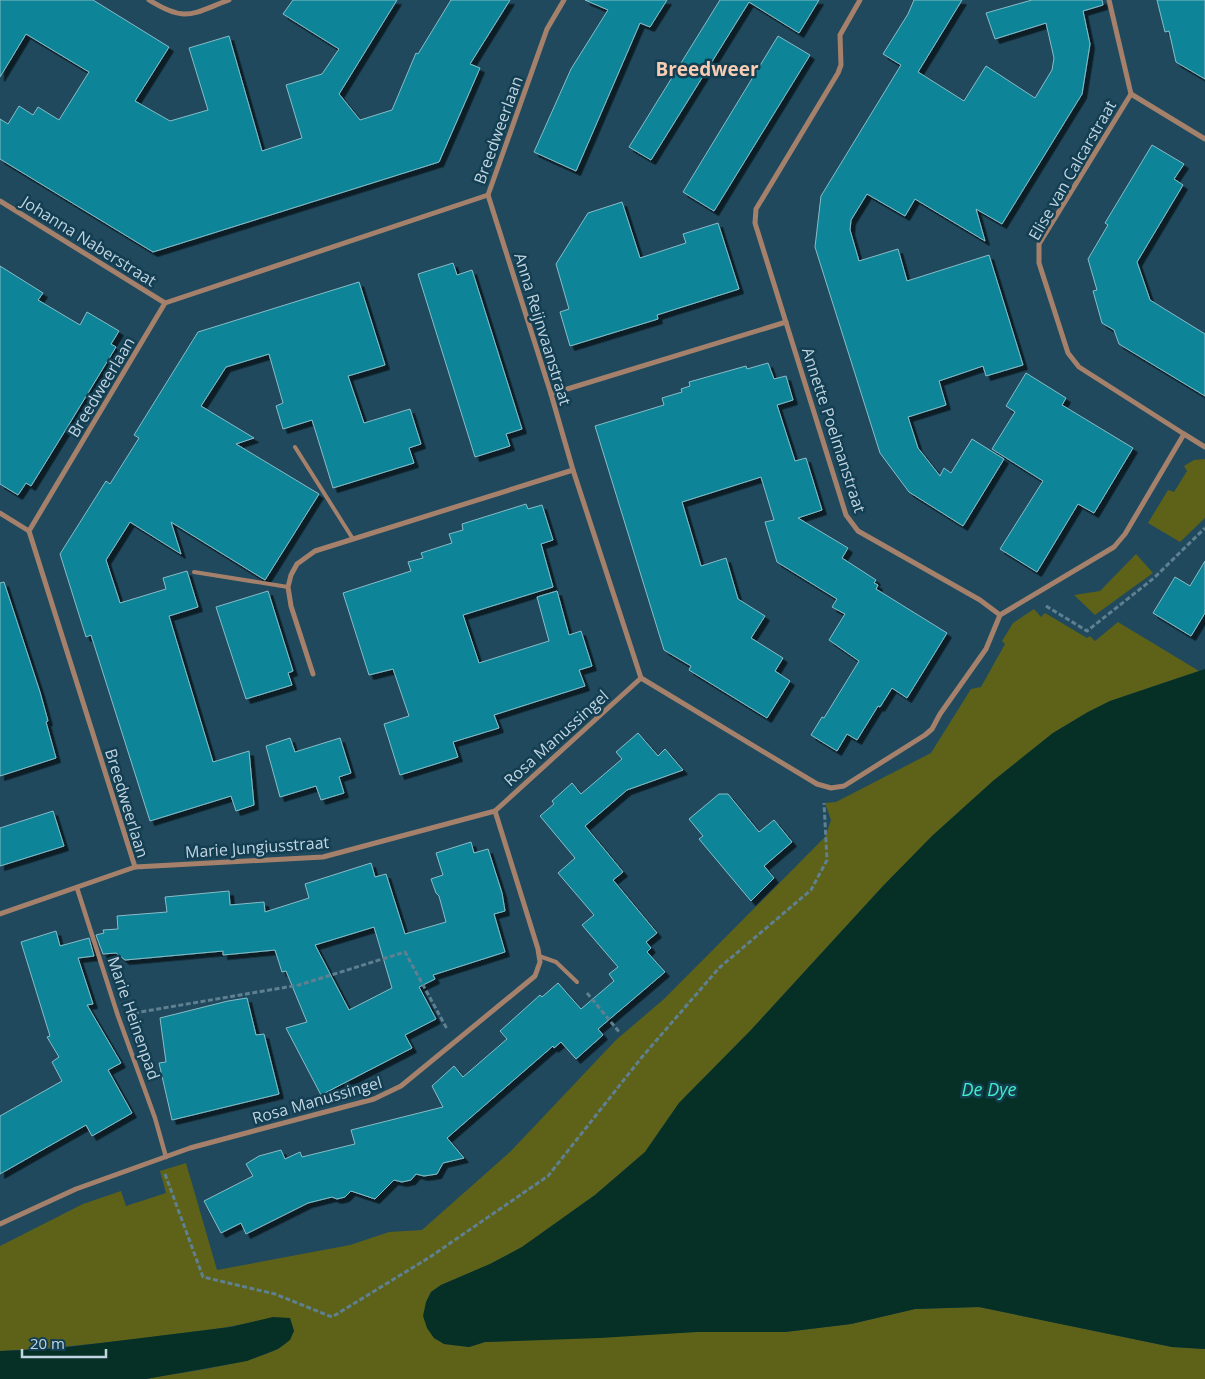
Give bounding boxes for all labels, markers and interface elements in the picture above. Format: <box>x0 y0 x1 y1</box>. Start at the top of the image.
district label: Breedweer <box>655 56 759 82</box>
street label: Breedweerlaan <box>468 73 528 187</box>
street label: Elise van Calcarstraat <box>1023 96 1121 244</box>
street label: Johanna Naberstraat <box>16 190 161 292</box>
street label: Anna Reijnvaanstraat <box>509 250 577 408</box>
street label: Breedweerlaan <box>62 333 140 441</box>
street label: Annette Poelmanstraat <box>797 345 871 516</box>
street label: Rosa Manussingel <box>499 685 613 791</box>
street label: Breedweerlaan <box>100 746 154 860</box>
street label: Marie Jungiusstraat <box>184 831 330 863</box>
street label: Marie Heinenpad <box>103 953 165 1083</box>
street label: Rosa Manussingel <box>250 1071 384 1129</box>
water label: De Dye <box>962 1077 1016 1101</box>
scale bar <box>22 1326 106 1358</box>
text: 20 m <box>30 1333 65 1353</box>

